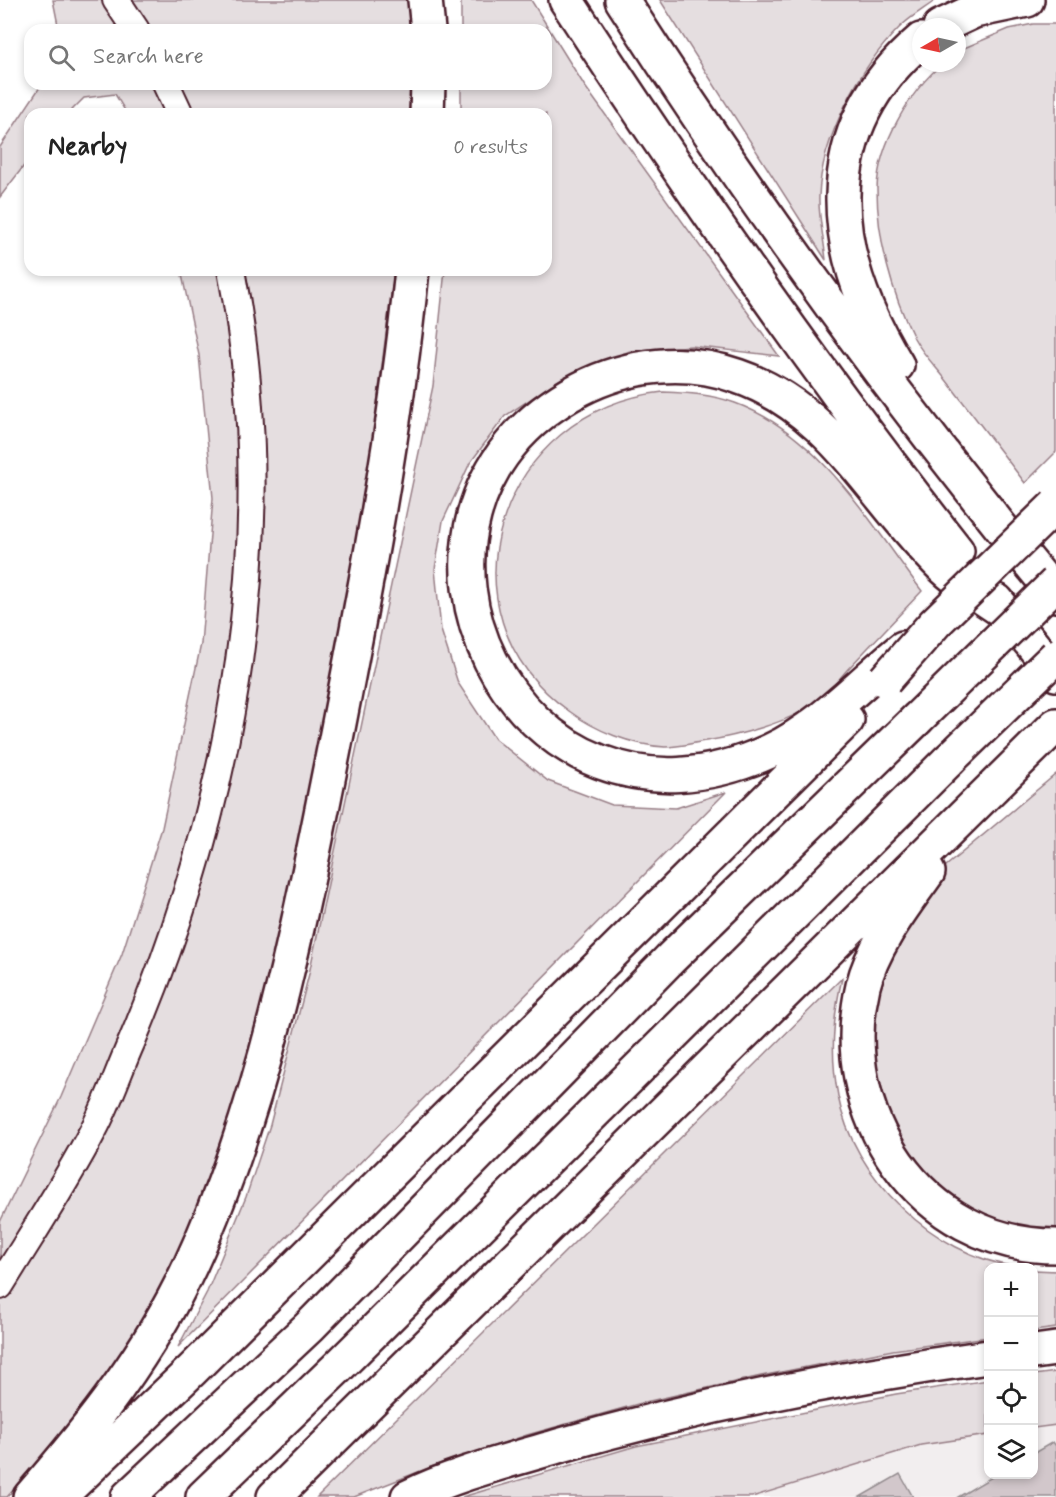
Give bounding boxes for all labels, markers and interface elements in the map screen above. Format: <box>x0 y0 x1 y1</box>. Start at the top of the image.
north arrow <box>912 18 966 72</box>
search box <box>24 24 552 90</box>
icon: search <box>45 41 78 74</box>
text: Search here <box>93 43 204 71</box>
text: Nearby <box>48 130 127 164</box>
text: 0 results <box>454 134 528 161</box>
map controls <box>984 1263 1038 1479</box>
button: + <box>984 1263 1038 1317</box>
button: − <box>984 1317 1038 1371</box>
button: locate <box>984 1371 1038 1425</box>
button: layers <box>984 1425 1038 1479</box>

